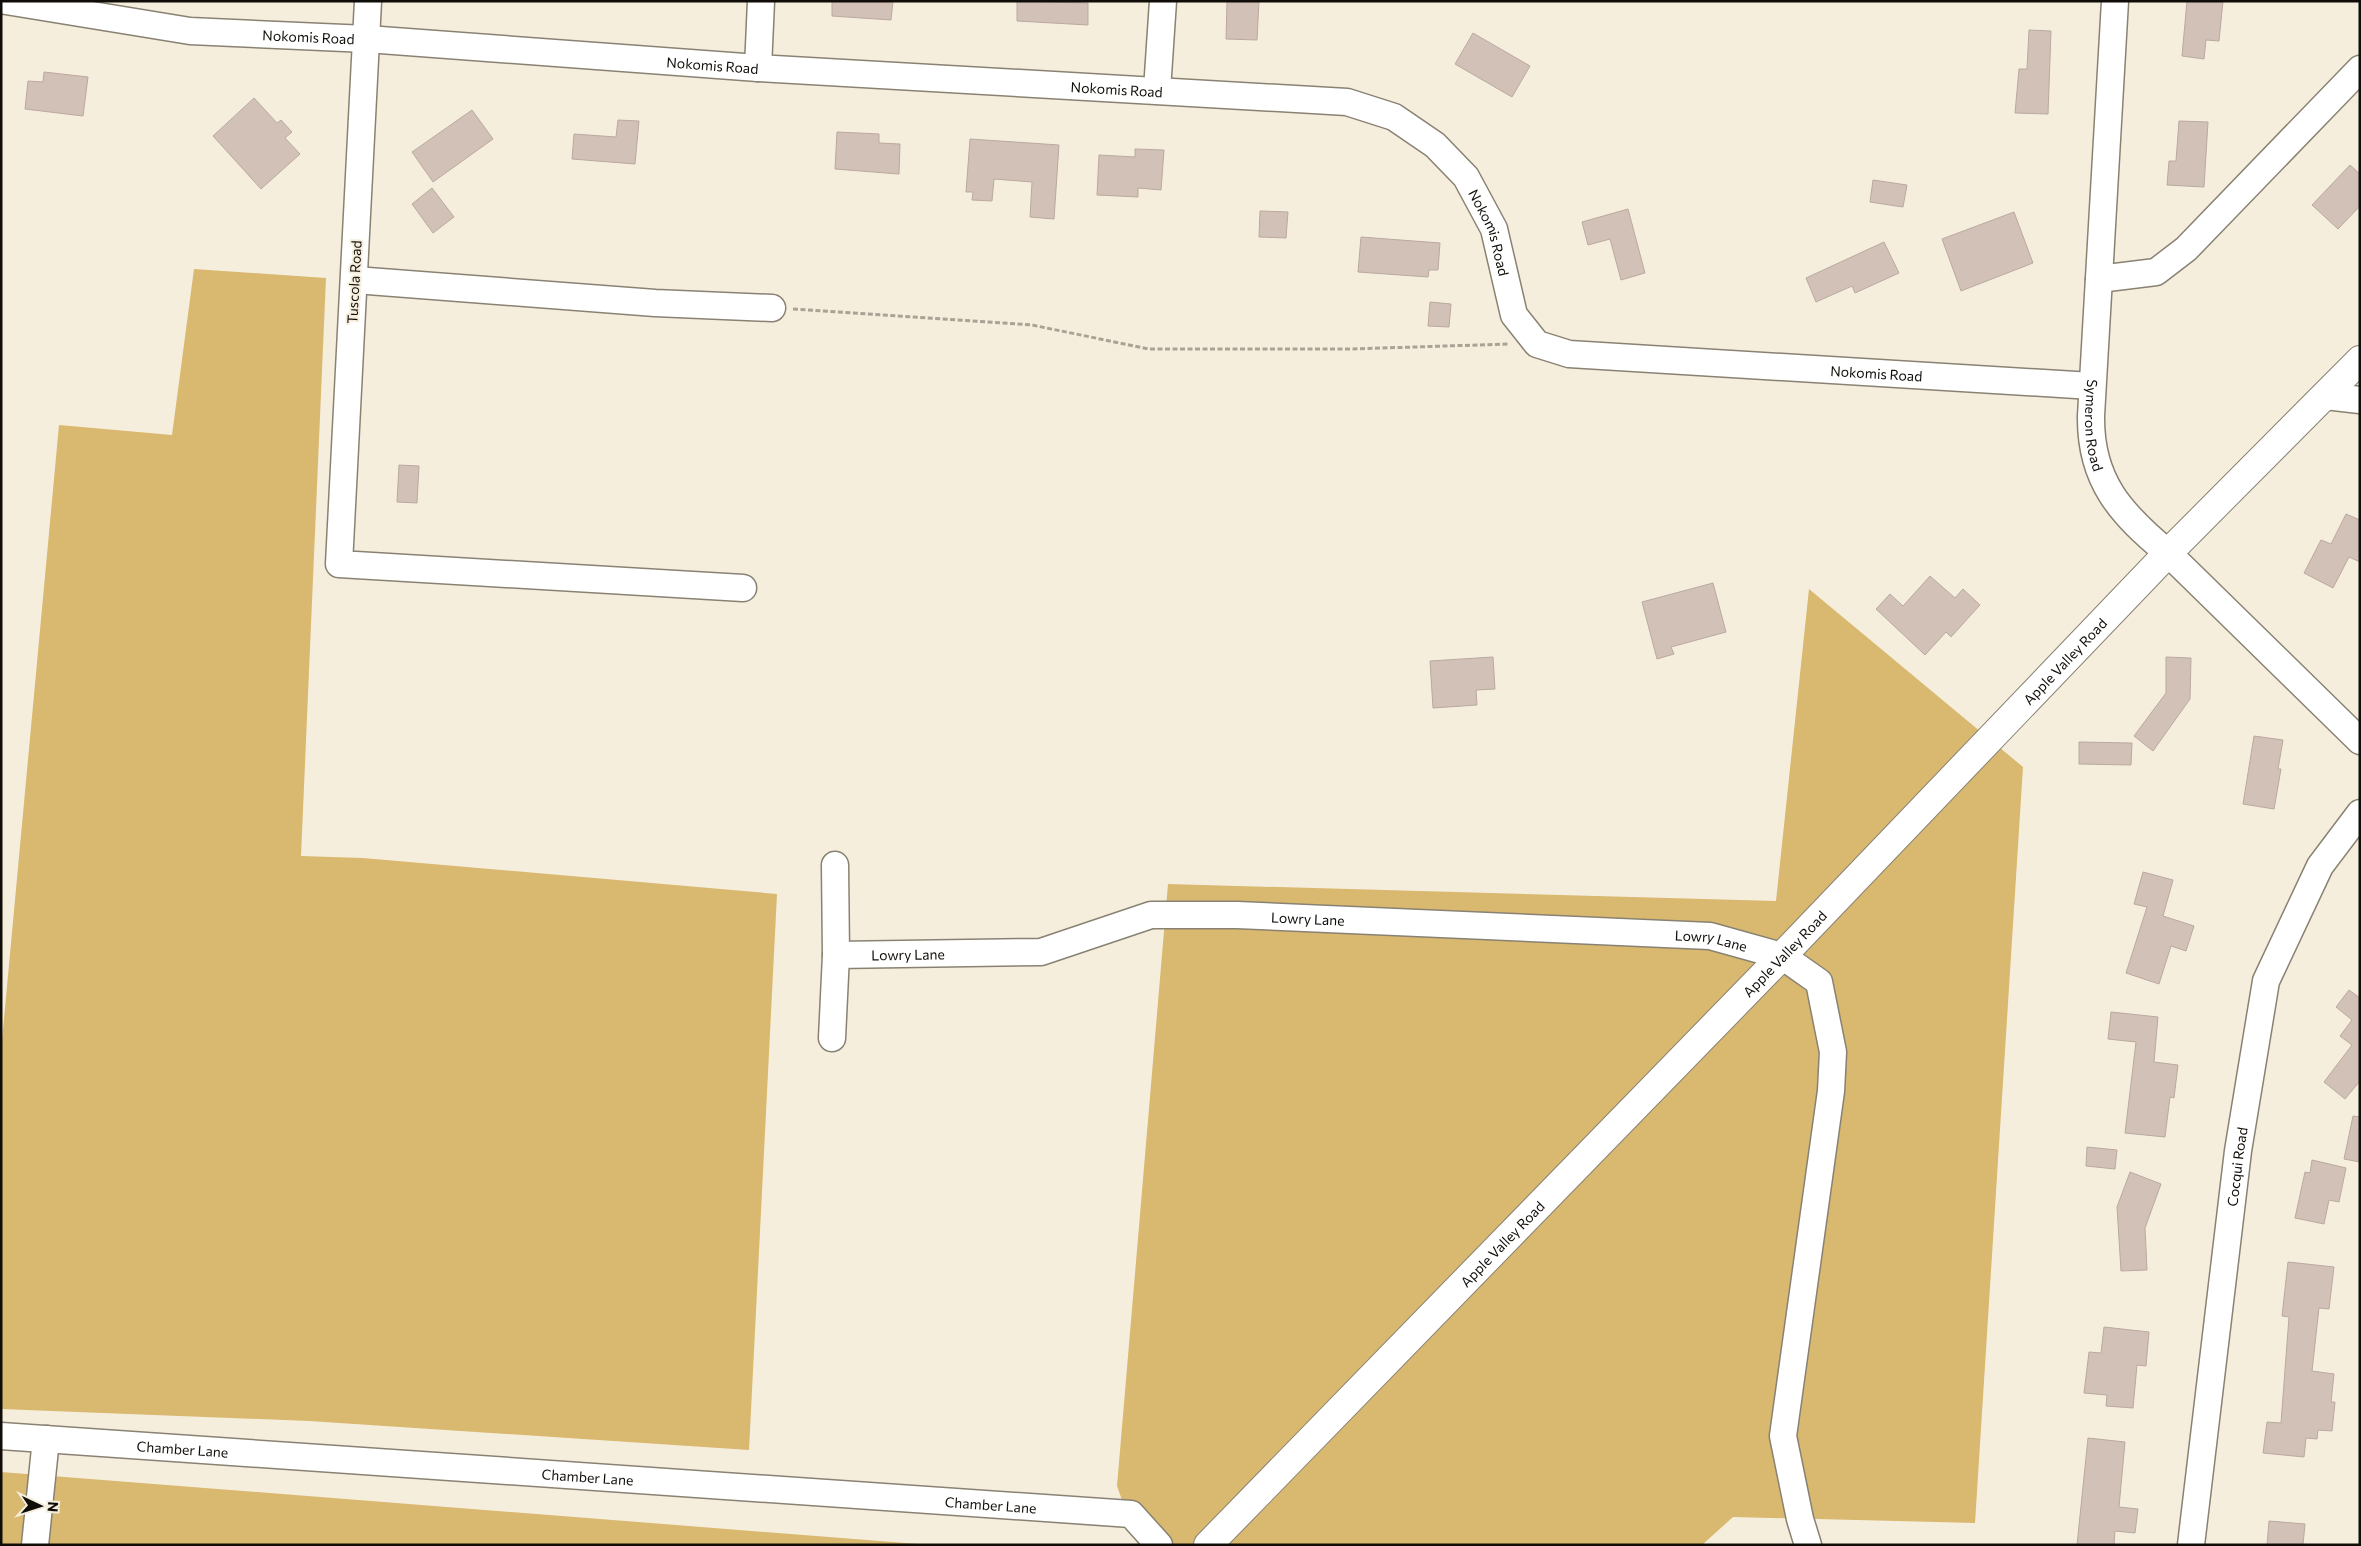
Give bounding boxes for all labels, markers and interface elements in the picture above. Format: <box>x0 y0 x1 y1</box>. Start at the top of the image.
street label: Nokomis Road <box>262 26 355 47</box>
street label: Nokomis Road <box>666 53 759 77</box>
street label: Nokomis Road <box>1070 78 1163 100</box>
street label: Nokomis Road <box>1465 186 1513 278</box>
street label: Tuscola Road <box>343 240 365 324</box>
street label: Nokomis Road <box>1830 362 1923 384</box>
street label: Symeron Road <box>2082 379 2108 473</box>
street label: Apple Valley Road <box>2019 614 2110 708</box>
street label: Apple Valley Road <box>1739 907 1830 1000</box>
street label: Lowry Lane <box>1271 908 1345 928</box>
street label: Lowry Lane <box>1674 926 1749 954</box>
street label: Lowry Lane <box>871 945 945 963</box>
street label: Cocqui Road <box>2223 1126 2250 1207</box>
street label: Apple Valley Road <box>1456 1197 1547 1290</box>
street label: Chamber Lane <box>136 1437 229 1460</box>
street label: Chamber Lane <box>541 1465 634 1488</box>
north arrow <box>15 1481 65 1531</box>
street label: Chamber Lane <box>944 1493 1037 1516</box>
text: N <box>45 1501 62 1513</box>

